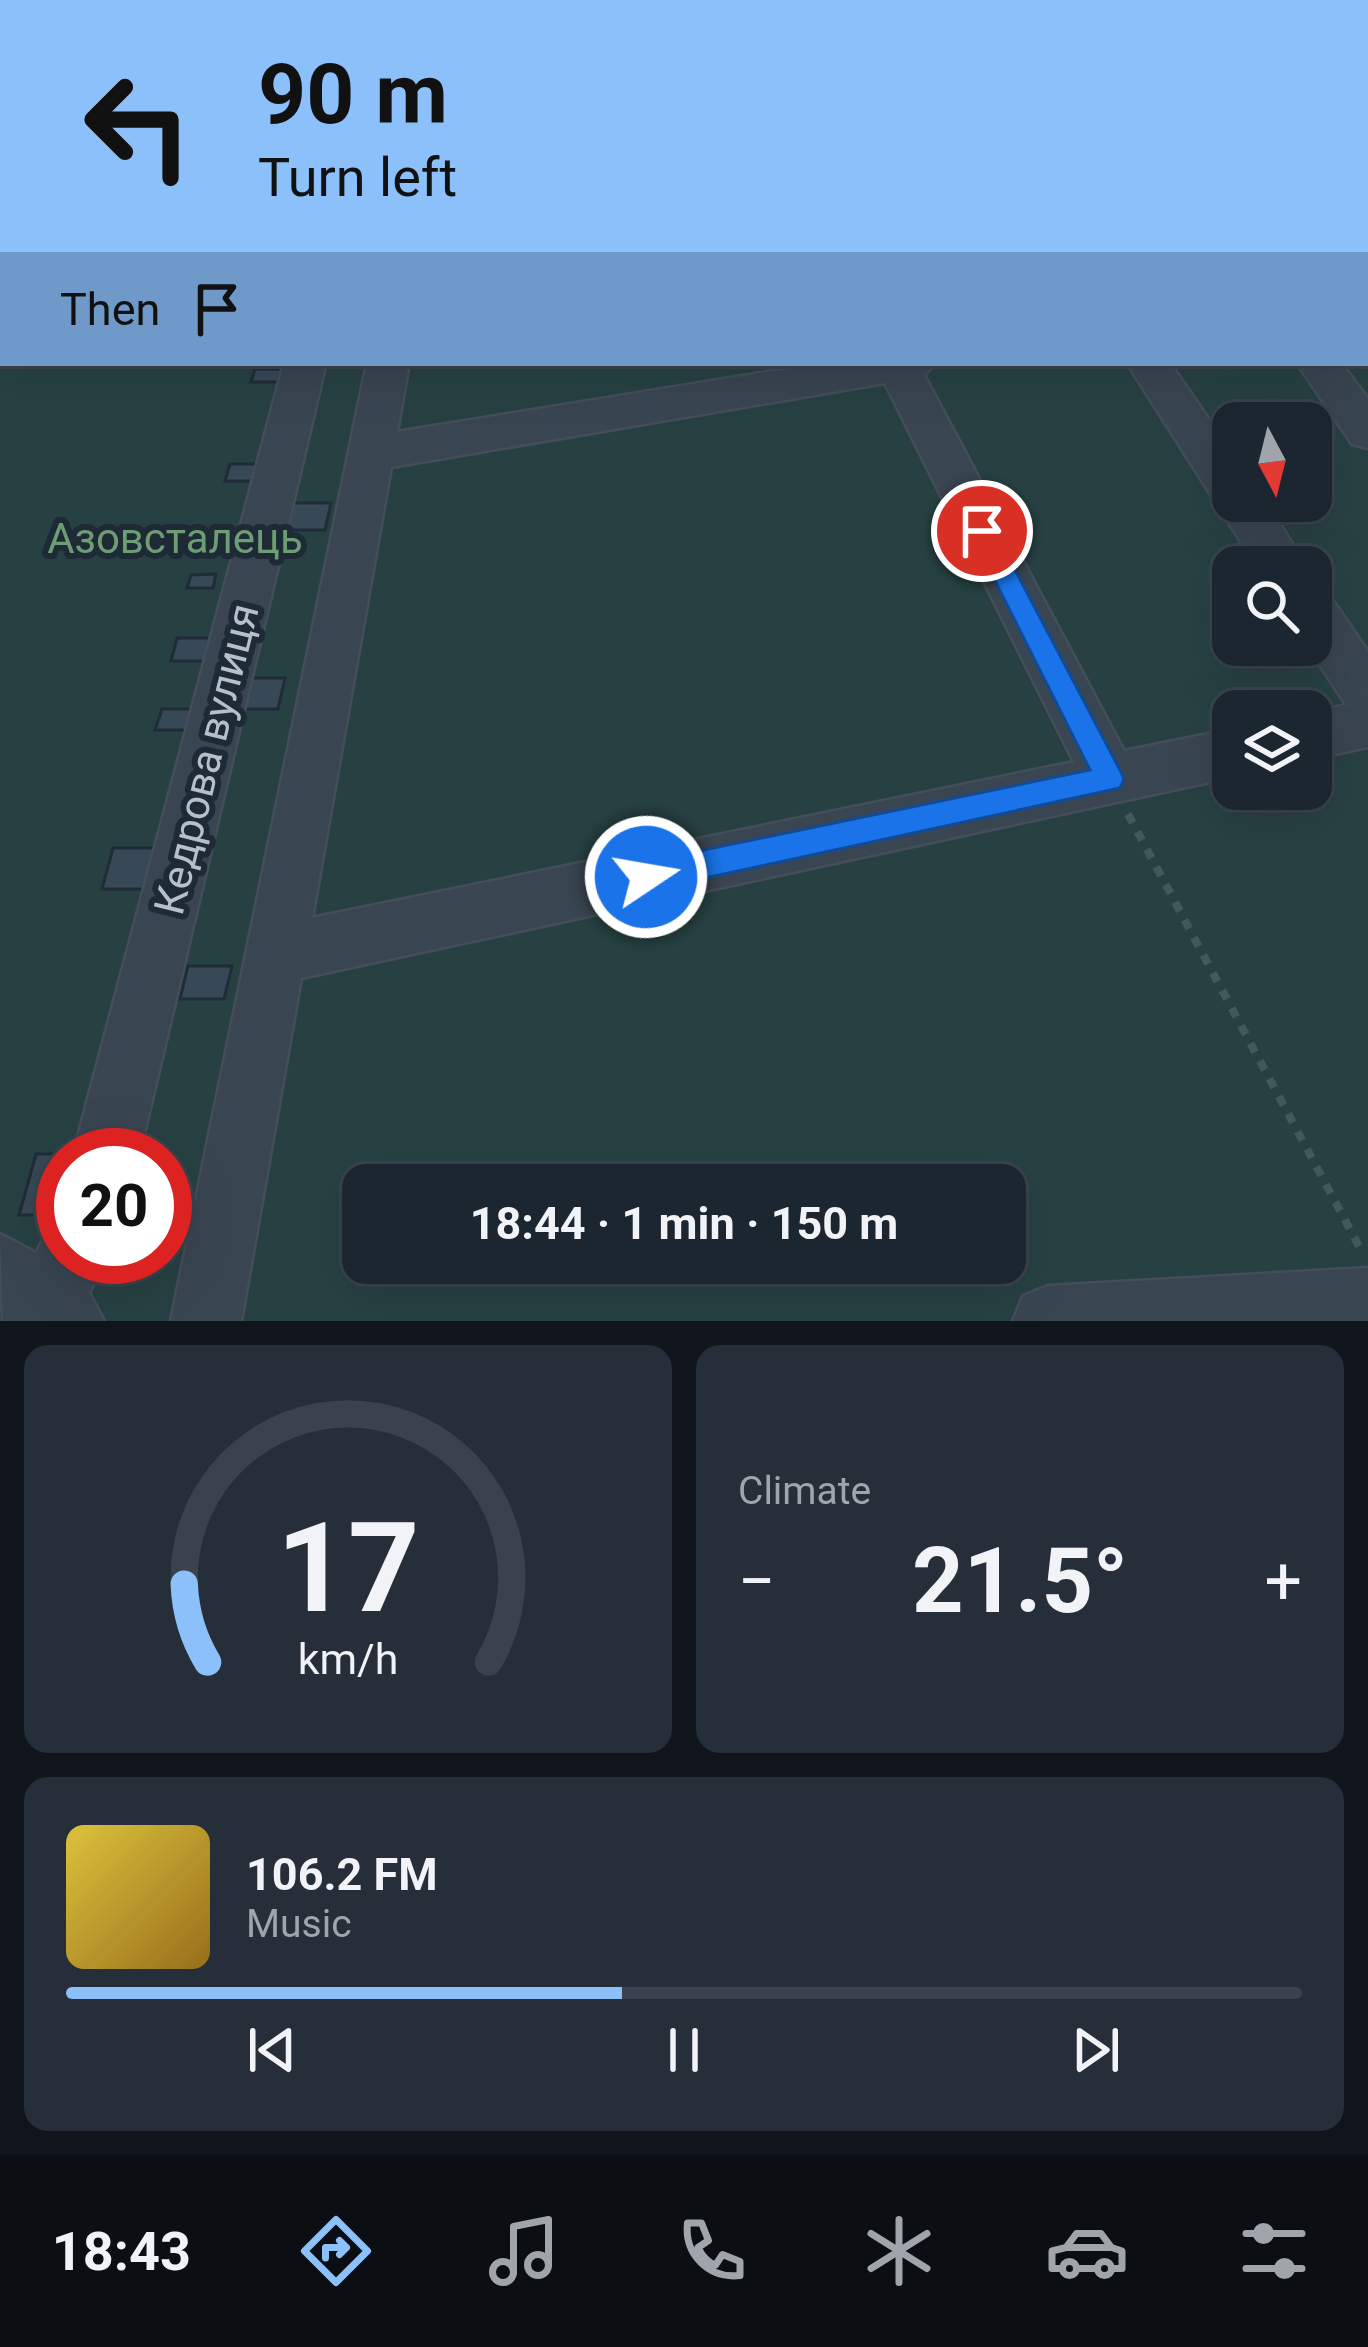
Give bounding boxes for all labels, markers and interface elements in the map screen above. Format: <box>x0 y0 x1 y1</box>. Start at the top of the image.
text: 90 m <box>258 45 448 144</box>
icon: left <box>60 48 216 204</box>
text: Turn left <box>258 146 457 209</box>
icon: arrive <box>184 276 250 342</box>
text: Then <box>60 283 160 336</box>
north arrow <box>1212 402 1332 522</box>
map controls <box>1212 402 1332 810</box>
pin <box>931 480 1033 582</box>
icon: arrive <box>949 498 1015 564</box>
park label: Азовсталець <box>47 514 303 563</box>
button: search <box>1212 546 1332 666</box>
street label: Кедрова вулиця <box>144 599 269 920</box>
button: layers <box>1212 690 1332 810</box>
position arrow <box>583 814 709 940</box>
speed limit sign: 20 <box>36 1128 192 1284</box>
text: 18:44 · 1 min · 150 m <box>470 1197 898 1250</box>
text: Climate <box>738 1468 871 1514</box>
text: 17 <box>276 1495 420 1641</box>
text: 21.5° <box>912 1529 1128 1634</box>
text: − <box>738 1543 776 1620</box>
text: + <box>1265 1543 1302 1620</box>
text: km/h <box>298 1634 398 1684</box>
text: 106.2 FM <box>246 1848 438 1901</box>
text: Music <box>246 1901 352 1947</box>
icon: previous <box>239 2017 305 2083</box>
icon: pause <box>651 2017 717 2083</box>
icon: next <box>1063 2017 1129 2083</box>
icon: directions <box>294 2209 378 2293</box>
icon: music <box>482 2209 566 2293</box>
icon: phone <box>670 2209 754 2293</box>
icon: climate <box>857 2209 941 2293</box>
icon: car <box>1045 2209 1129 2293</box>
icon: filters <box>1232 2209 1316 2293</box>
text: 18:43 <box>52 2220 191 2283</box>

